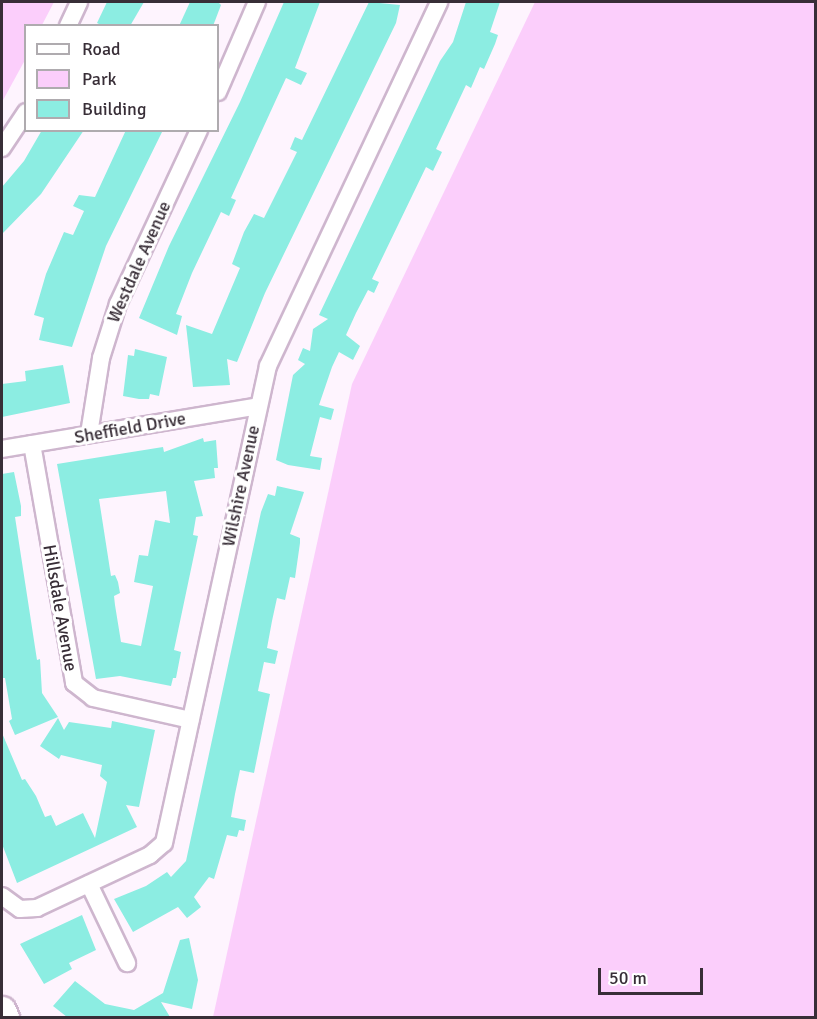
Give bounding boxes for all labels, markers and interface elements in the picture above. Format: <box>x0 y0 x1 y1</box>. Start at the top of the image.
legend <box>24 24 219 132</box>
text: Road <box>82 38 121 60</box>
text: Park <box>82 68 117 90</box>
text: Building <box>82 98 146 120</box>
street label: Westdale Avenue <box>103 198 175 326</box>
street label: Sheffield Drive <box>73 408 187 448</box>
street label: Wilshire Avenue <box>218 423 264 549</box>
street label: Hillsdale Avenue <box>38 543 82 673</box>
scale bar <box>601 956 706 994</box>
text: 50 m <box>609 967 647 989</box>

